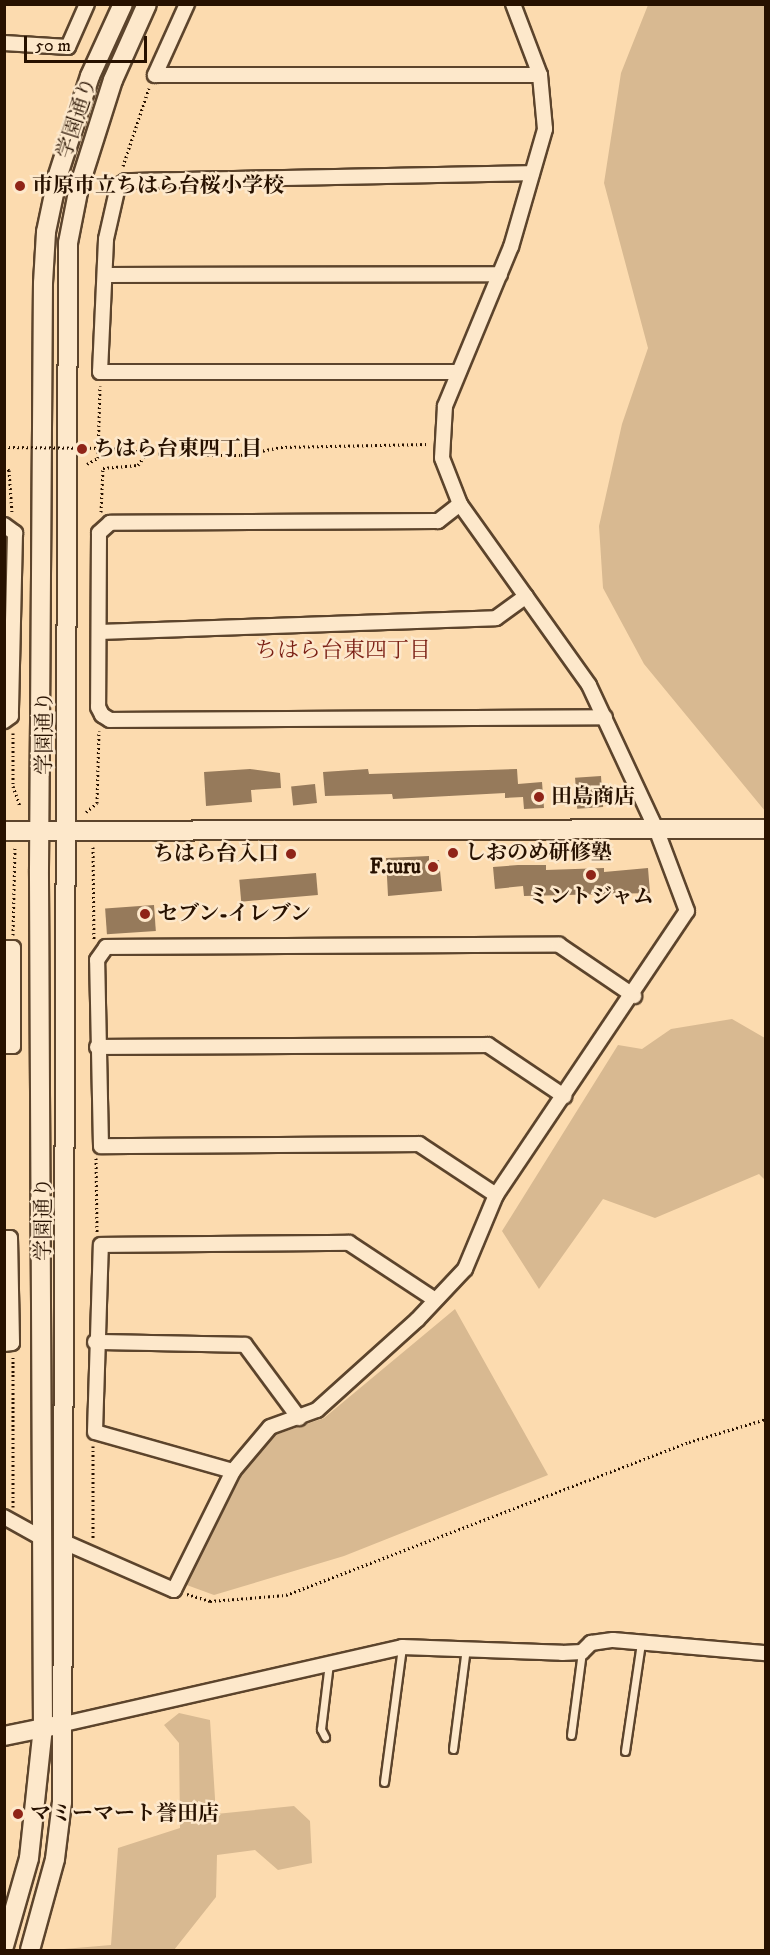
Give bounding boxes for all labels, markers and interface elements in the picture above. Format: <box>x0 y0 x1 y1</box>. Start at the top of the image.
scale bar <box>27 24 150 62</box>
text: 50 m <box>35 35 71 57</box>
street label: 学園通り <box>52 74 102 162</box>
place label: 市原市立ちはら台桜小学校 <box>32 173 284 199</box>
marker: 市原市立ちはら台桜小学校 <box>13 179 27 193</box>
place label: ちはら台東四丁目 <box>94 436 262 462</box>
marker: ちはら台東四丁目 <box>75 442 89 456</box>
district label: ちはら台東四丁目 <box>255 638 431 664</box>
street label: 学園通り <box>32 691 58 775</box>
place label: 田島商店 <box>551 784 635 810</box>
marker: 田島商店 <box>532 790 546 804</box>
place label: しおのめ研修塾 <box>465 840 612 866</box>
place label: ちはら台入口 <box>153 841 279 867</box>
marker: しおのめ研修塾 <box>446 846 460 860</box>
marker: ちはら台入口 <box>284 847 298 861</box>
place label: F.turu <box>369 854 421 880</box>
marker: F.turu <box>426 860 440 874</box>
marker: ミントジャム <box>584 868 598 882</box>
place label: ミントジャム <box>528 884 654 910</box>
place label: セブン-イレブン <box>157 901 313 927</box>
marker: セブン-イレブン <box>138 907 152 921</box>
street label: 学園通り <box>31 1177 57 1261</box>
place label: マミーマート誉田店 <box>30 1801 219 1827</box>
marker: マミーマート誉田店 <box>11 1807 25 1821</box>

